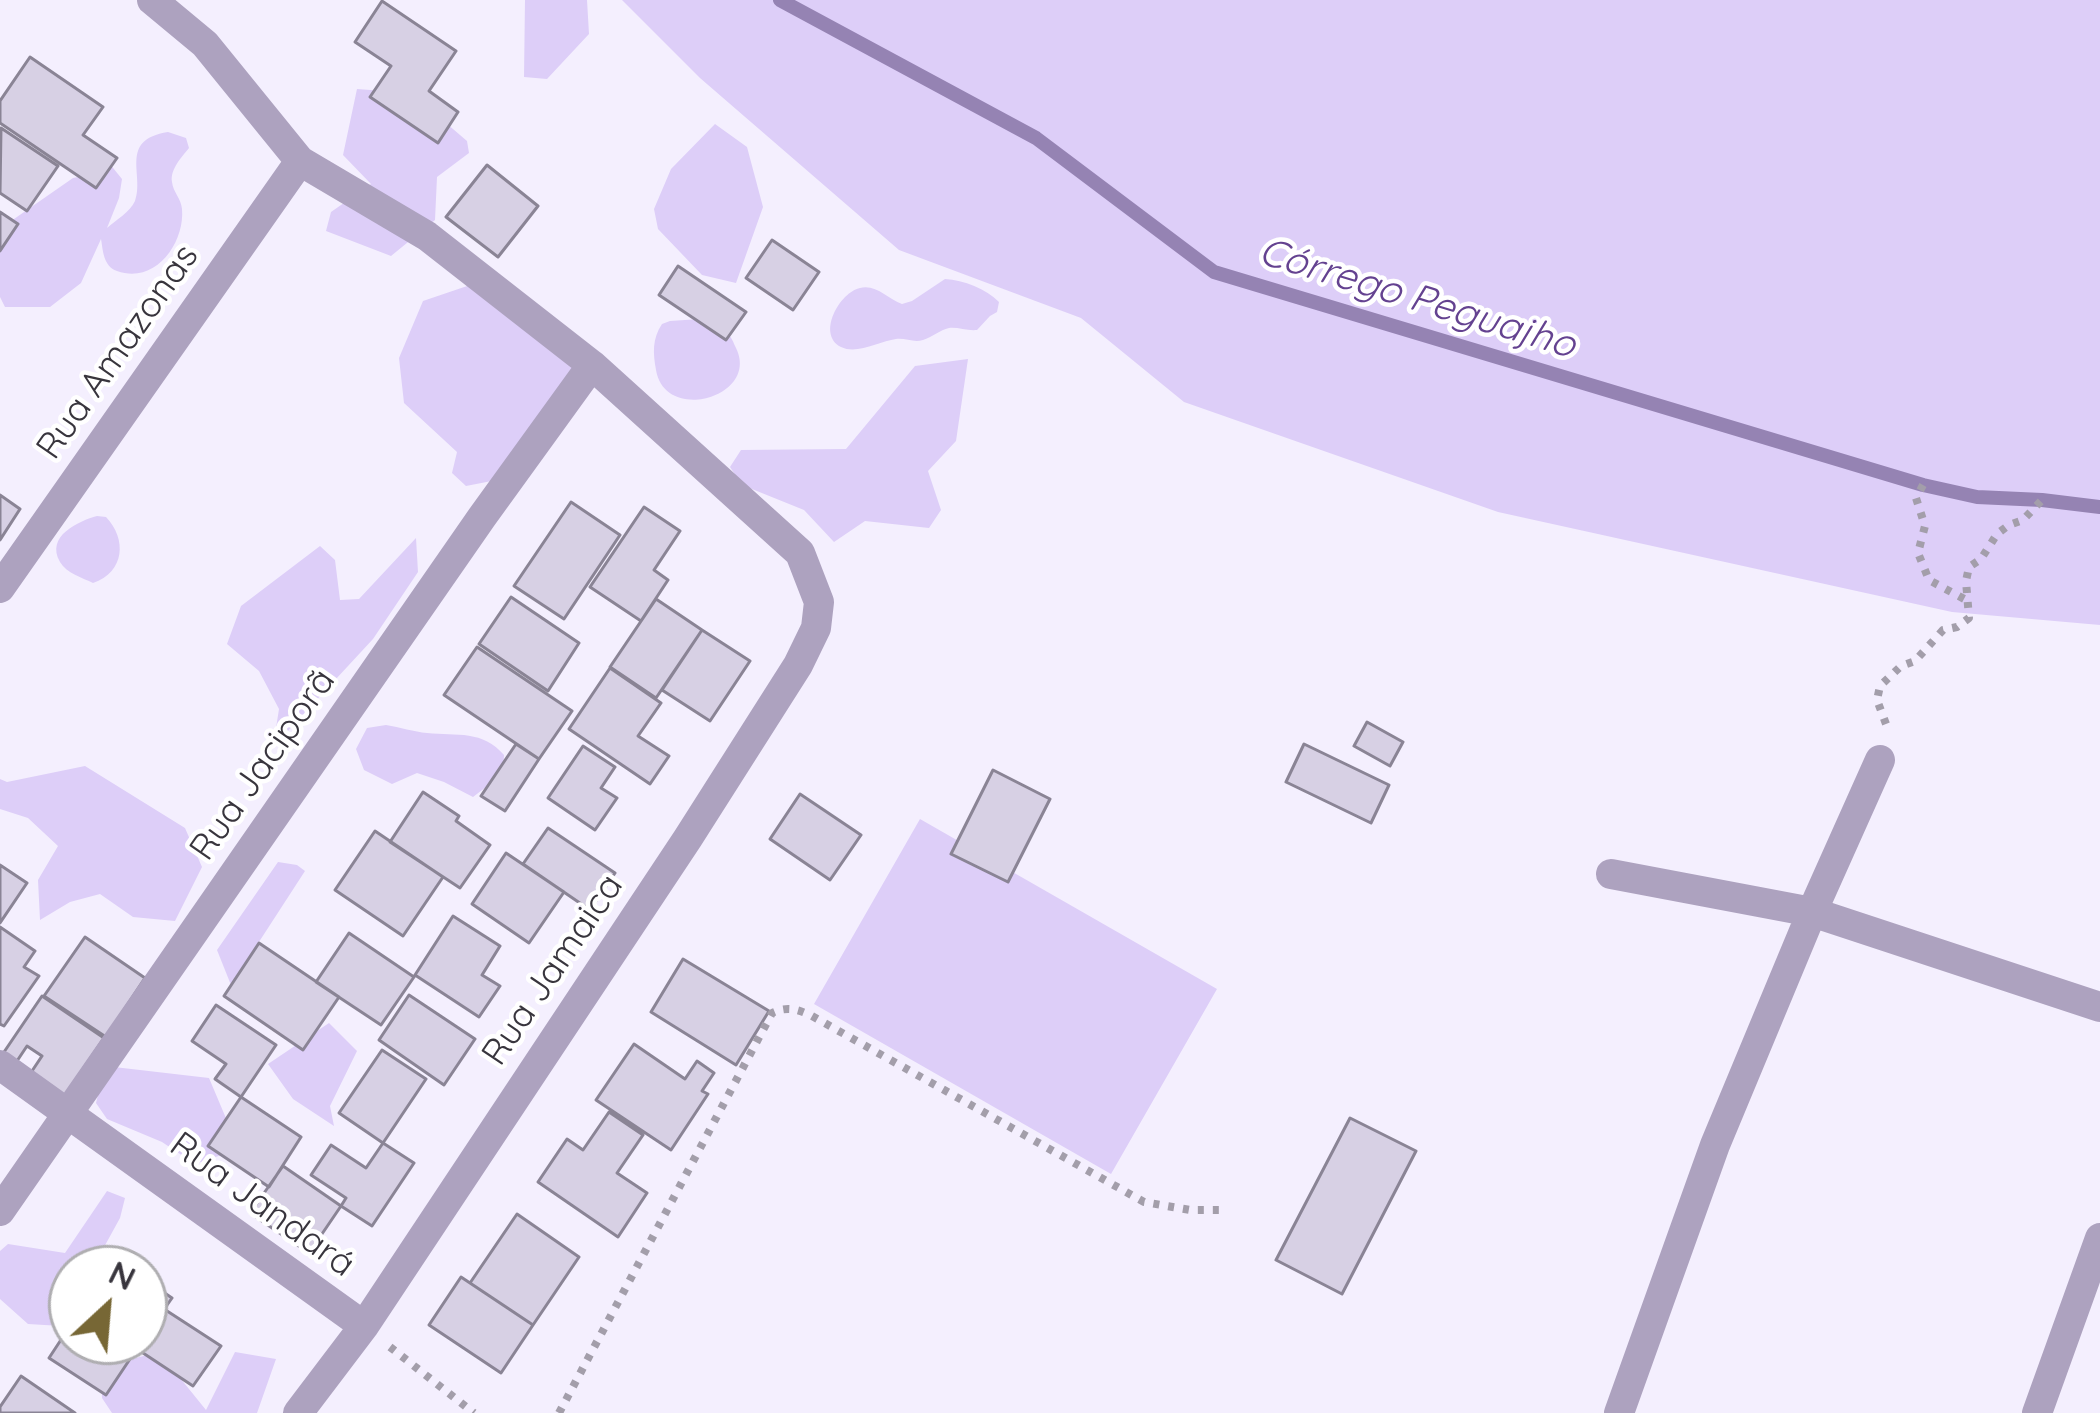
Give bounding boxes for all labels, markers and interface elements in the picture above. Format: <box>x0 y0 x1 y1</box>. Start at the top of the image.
water label: Córrego Peguajho <box>1253 229 1581 369</box>
street label: Rua Amazonas <box>28 236 208 468</box>
street label: Rua Jaciporã <box>181 661 345 869</box>
street label: Rua Jamaica <box>473 866 633 1074</box>
street label: Rua Jandará <box>161 1123 363 1287</box>
north arrow <box>48 1245 168 1365</box>
text: N <box>103 1251 143 1299</box>

